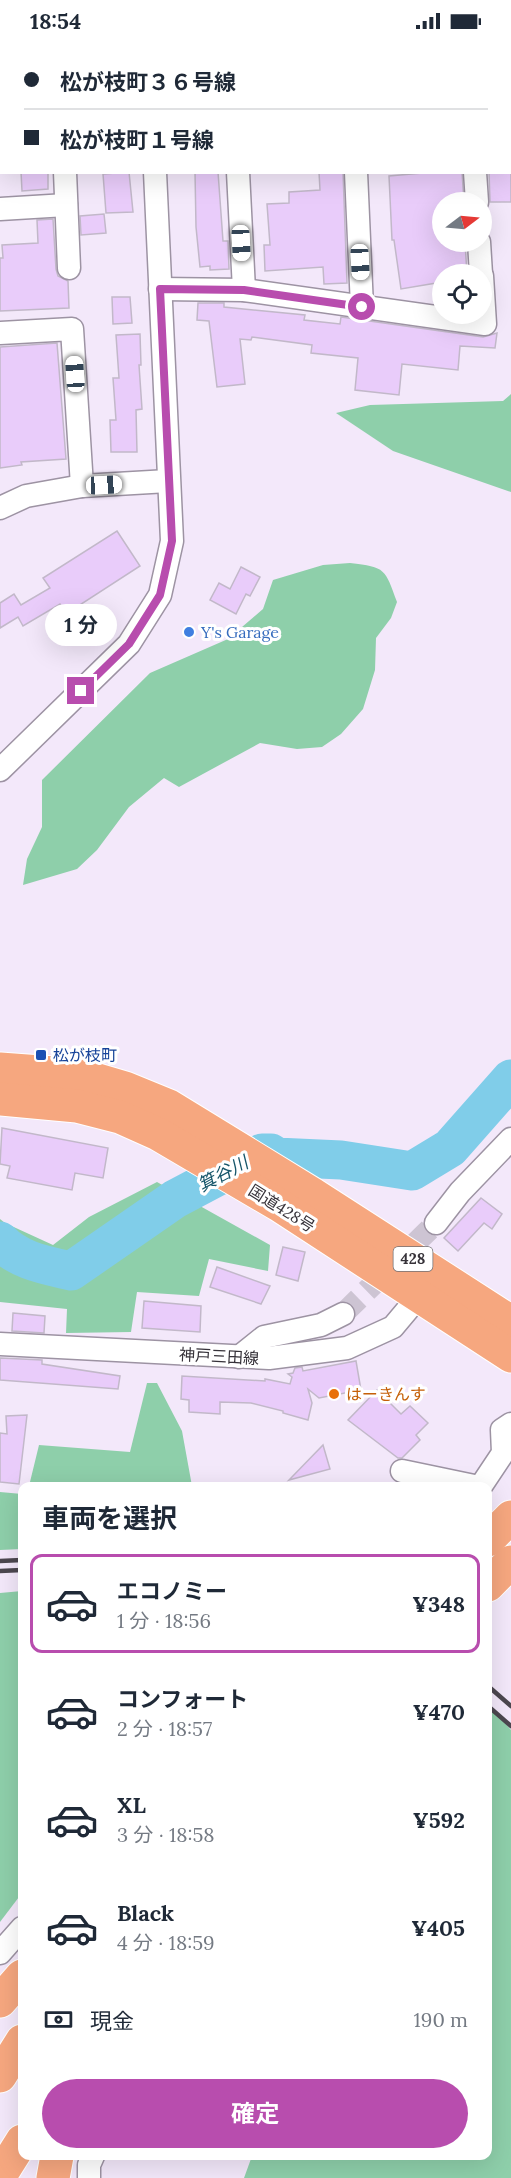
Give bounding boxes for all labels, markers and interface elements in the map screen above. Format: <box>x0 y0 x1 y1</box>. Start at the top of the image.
text: 18:54 <box>30 7 81 35</box>
text: 松が枝町３６号線 <box>60 68 236 96</box>
text: 松が枝町１号線 <box>60 126 214 154</box>
north arrow <box>432 192 492 252</box>
map controls <box>432 192 492 324</box>
car <box>231 225 251 261</box>
car <box>350 244 370 280</box>
button: locate <box>432 264 492 324</box>
route start <box>348 293 375 320</box>
car <box>65 355 85 393</box>
car <box>86 475 122 495</box>
callout: 1 分 <box>45 604 117 646</box>
text: 1 分 <box>64 612 98 637</box>
place label: Y's Garage <box>200 622 279 642</box>
marker: Y's Garage <box>182 625 196 639</box>
route end <box>67 677 94 704</box>
place label: 松が枝町 <box>53 1045 117 1065</box>
marker: 松が枝町 <box>34 1048 48 1062</box>
water label: 箕谷川 <box>194 1150 254 1196</box>
street label: 国道428号 <box>245 1180 319 1236</box>
road number: 428 <box>394 1247 432 1271</box>
street label: 神戸三田線 <box>179 1344 259 1368</box>
place label: はーきんす <box>346 1384 426 1404</box>
marker: はーきんす <box>327 1387 341 1401</box>
text: 車両を選択 <box>42 1501 177 1535</box>
icon: car <box>45 1577 99 1631</box>
text: エコノミー <box>117 1577 227 1605</box>
text: ¥348 <box>412 1590 465 1618</box>
text: 1 分 · 18:56 <box>117 1608 211 1633</box>
icon: car <box>45 1685 99 1739</box>
text: コンフォート <box>117 1685 248 1713</box>
text: ¥470 <box>413 1698 465 1726</box>
text: 2 分 · 18:57 <box>117 1716 212 1741</box>
text: XL <box>117 1791 146 1819</box>
icon: car <box>45 1793 99 1847</box>
text: ¥592 <box>413 1806 465 1834</box>
text: 3 分 · 18:58 <box>117 1822 215 1847</box>
text: Black <box>117 1899 174 1927</box>
icon: car <box>45 1901 99 1955</box>
text: ¥405 <box>411 1914 465 1942</box>
text: 4 分 · 18:59 <box>117 1930 215 1955</box>
icon: cash <box>42 2003 75 2036</box>
text: 現金 <box>90 2007 134 2035</box>
text: 190 m <box>414 2007 468 2032</box>
button: 確定 <box>42 2079 468 2148</box>

